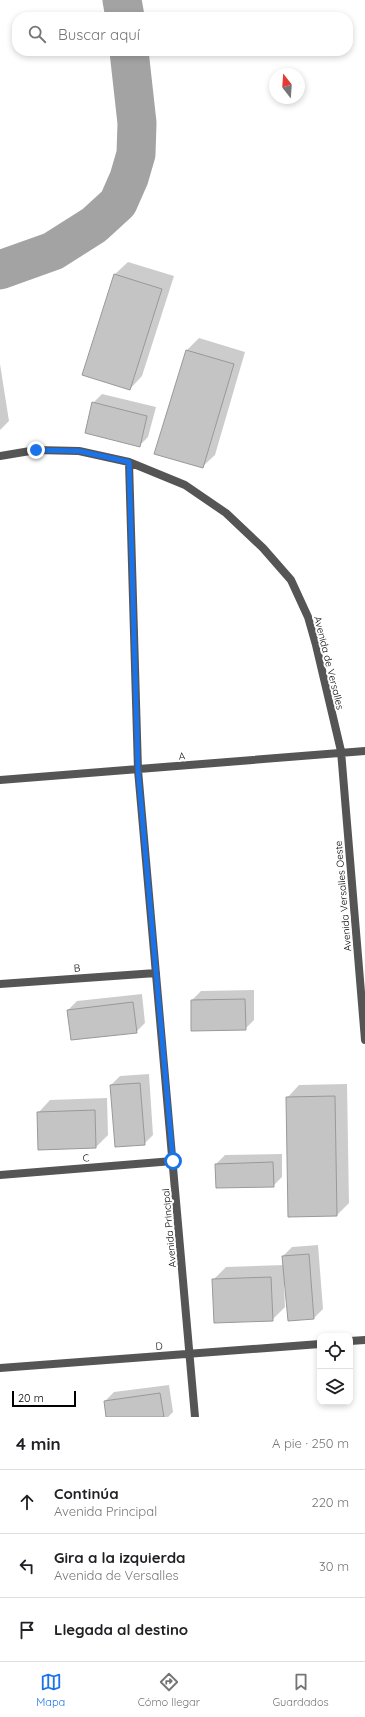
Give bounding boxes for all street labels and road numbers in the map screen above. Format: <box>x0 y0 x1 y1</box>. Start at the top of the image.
street label: Avenida de Versalles <box>311 615 347 711</box>
street label: A <box>178 749 186 763</box>
street label: Avenida Versalles Oeste <box>332 840 354 952</box>
street label: B <box>73 961 81 975</box>
street label: C <box>82 1151 90 1165</box>
street label: Avenida Principal <box>159 1188 179 1268</box>
street label: D <box>155 1339 163 1353</box>

